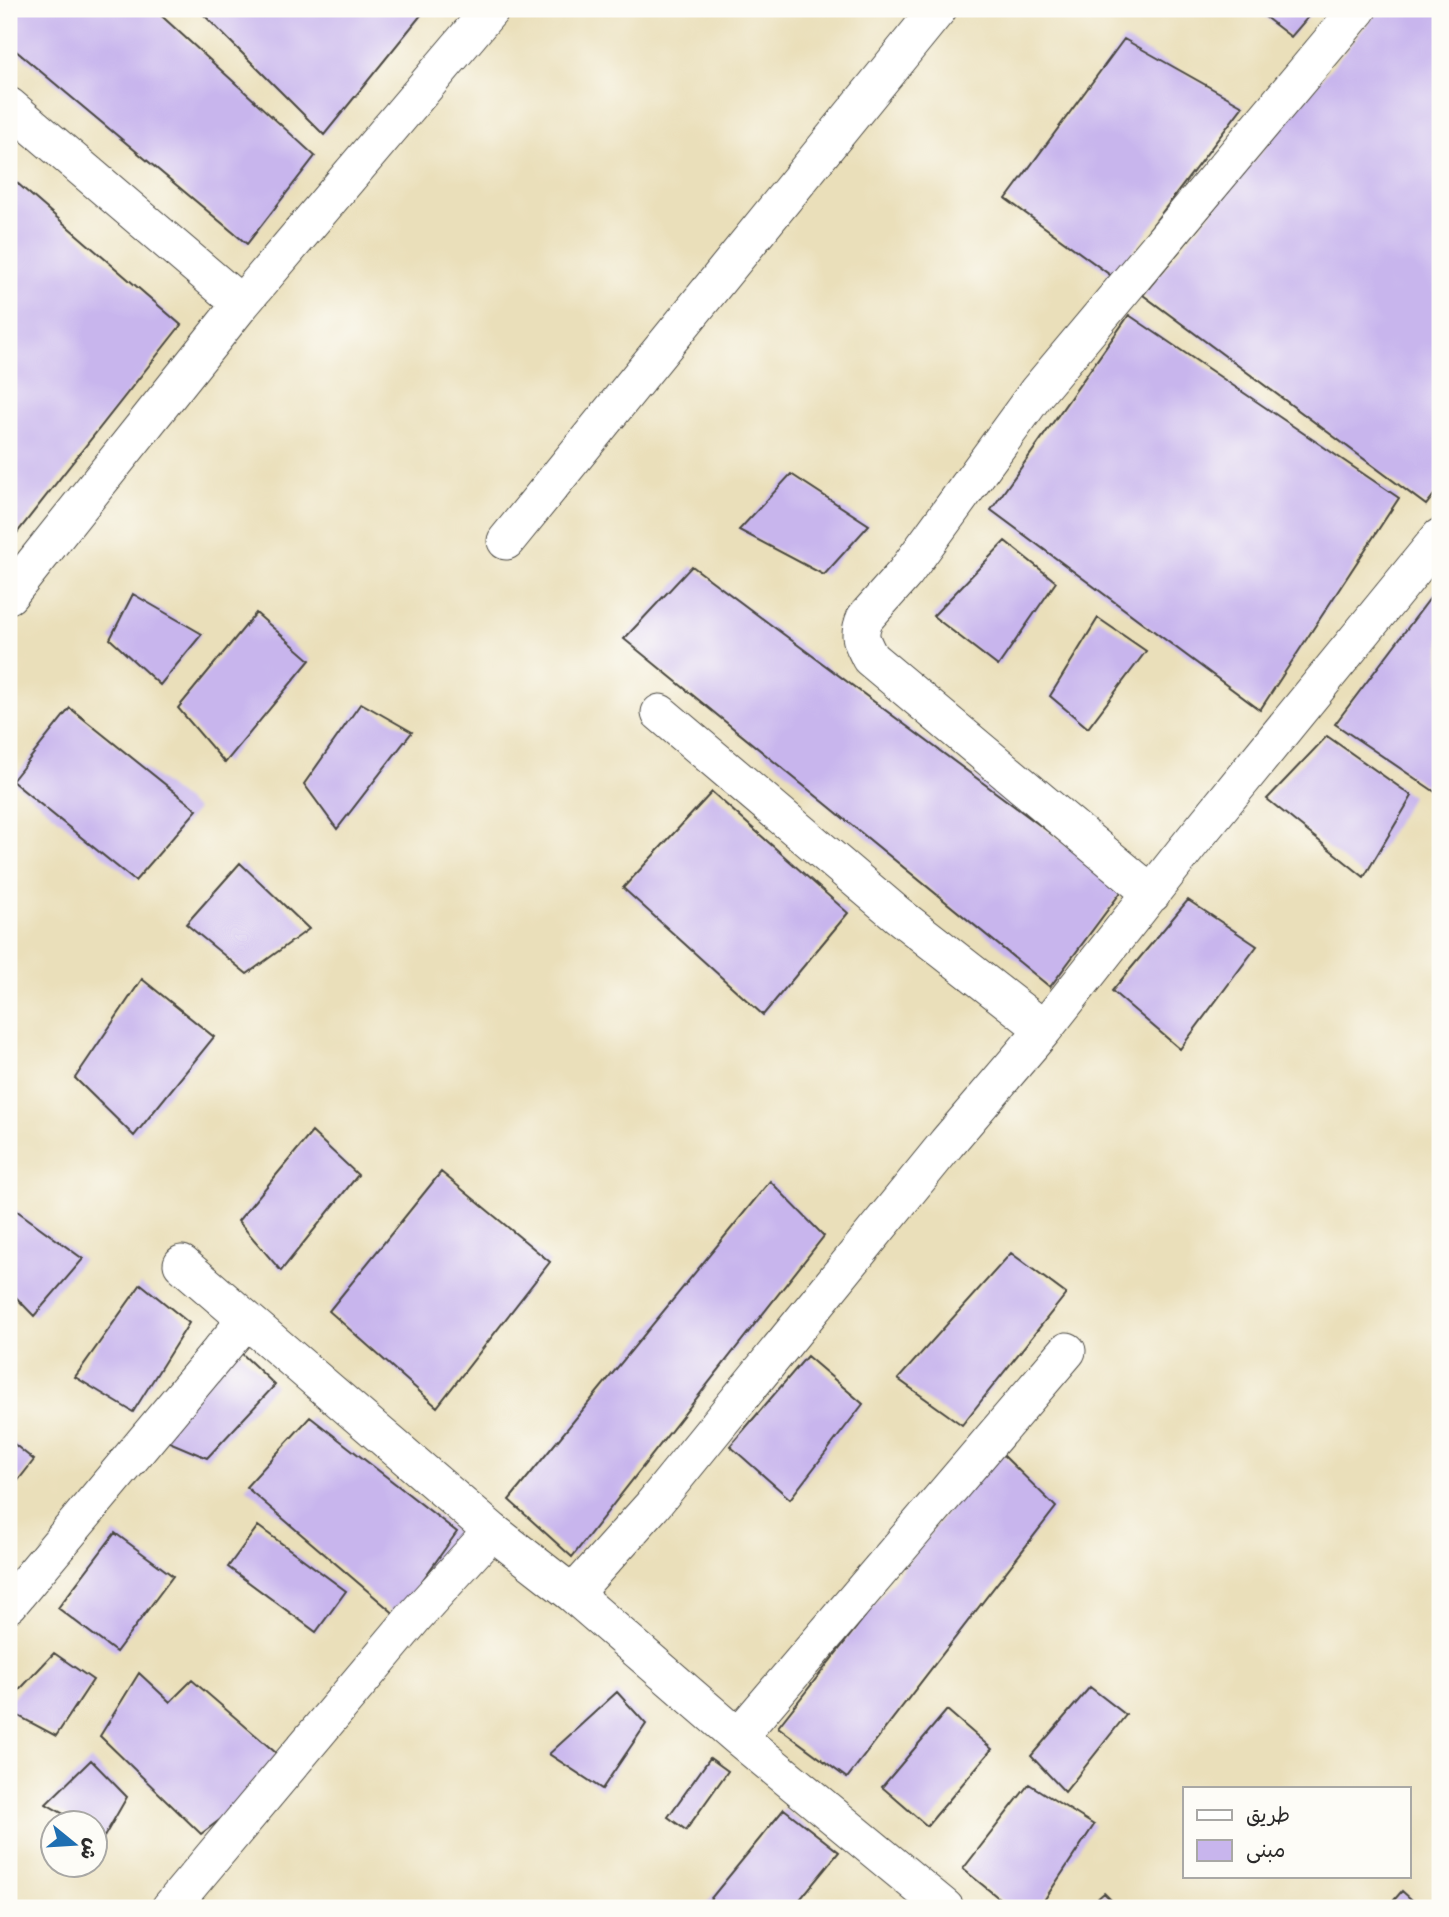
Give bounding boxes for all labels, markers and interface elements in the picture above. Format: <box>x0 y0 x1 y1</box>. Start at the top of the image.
legend <box>1183 1787 1410 1878</box>
text: طريق <box>1246 1802 1290 1829</box>
north arrow <box>38 1808 108 1878</box>
text: ش <box>75 1835 104 1863</box>
text: مبنى <box>1246 1837 1285 1864</box>

